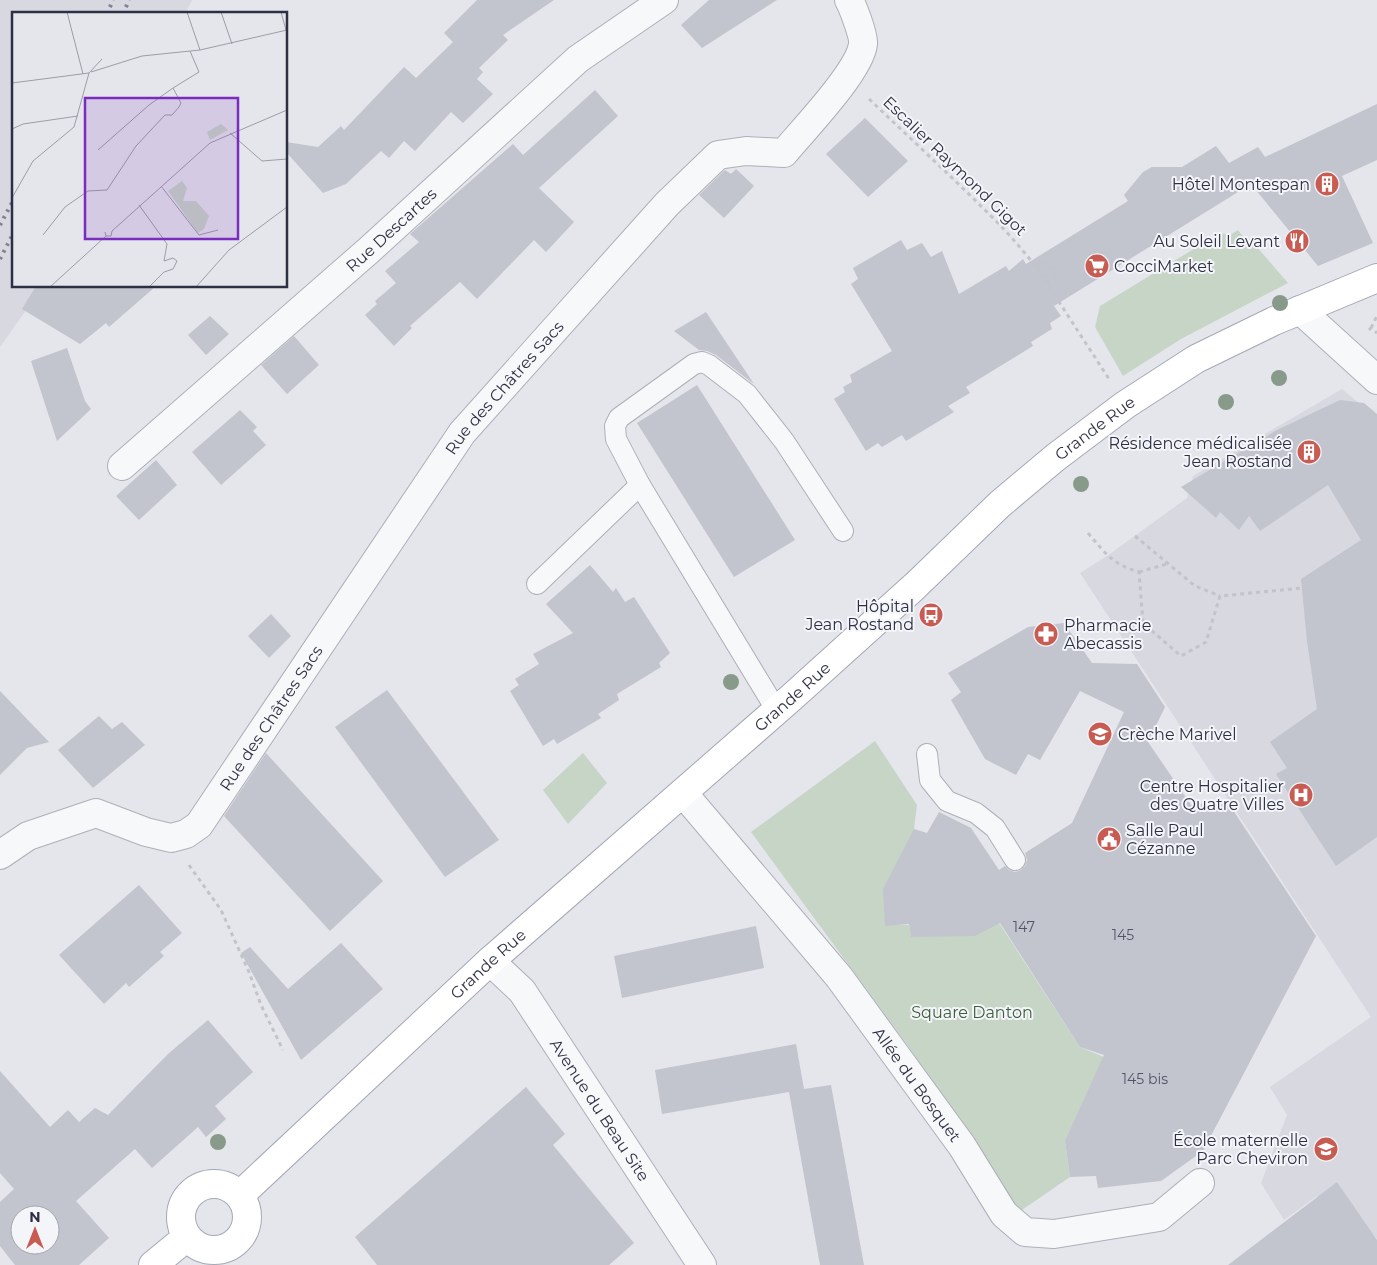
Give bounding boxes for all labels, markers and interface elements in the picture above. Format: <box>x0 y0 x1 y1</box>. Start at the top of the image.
inset map <box>12 12 288 288</box>
street label: Escalier Raymond Gigot <box>879 92 1031 240</box>
building icon: Hôtel Montespan <box>1314 171 1340 197</box>
place label: Hôtel Montespan <box>1172 175 1310 194</box>
street label: Rue Descartes <box>342 184 440 276</box>
restaurant icon: Au Soleil Levant <box>1284 228 1310 254</box>
place label: Au Soleil Levant <box>1153 232 1281 251</box>
supermarket icon: CocciMarket <box>1084 253 1110 279</box>
place label: CocciMarket <box>1114 257 1214 276</box>
street label: Rue des Châtres Sacs <box>441 317 567 458</box>
street label: Grande Rue <box>1051 392 1138 464</box>
place label: Résidence médicalisée Jean Rostand <box>1109 434 1292 471</box>
building icon: Résidence médicalisée Jean Rostand <box>1296 439 1322 465</box>
place label: Hôpital Jean Rostand <box>804 597 914 634</box>
bus stop icon: Hôpital Jean Rostand <box>918 602 944 628</box>
place label: Pharmacie Abecassis <box>1064 616 1151 653</box>
pharmacy icon: Pharmacie Abecassis <box>1033 621 1059 647</box>
street label: Rue des Châtres Sacs <box>215 642 326 794</box>
street label: Grande Rue <box>750 658 834 735</box>
school or university icon: Crèche Marivel <box>1087 721 1113 747</box>
place label: Crèche Marivel <box>1118 725 1237 744</box>
place label: Centre Hospitalier des Quatre Villes <box>1140 777 1284 814</box>
hospital icon: Centre Hospitalier des Quatre Villes <box>1288 782 1314 808</box>
place label: Salle Paul Cézanne <box>1126 821 1204 858</box>
public building icon: Salle Paul Cézanne <box>1096 826 1122 852</box>
house number: 147 <box>1013 918 1035 936</box>
street label: Grande Rue <box>446 925 529 1003</box>
house number: 145 <box>1112 926 1134 944</box>
park label: Square Danton <box>911 1003 1033 1022</box>
street label: Allée du Bosquet <box>869 1023 965 1146</box>
street label: Avenue du Beau Site <box>546 1035 654 1185</box>
house number: 145 bis <box>1122 1070 1168 1088</box>
place label: École maternelle Parc Cheviron <box>1173 1131 1308 1168</box>
school or university icon: École maternelle Parc Cheviron <box>1313 1136 1339 1162</box>
north arrow <box>10 1205 60 1255</box>
text: N <box>29 1208 41 1226</box>

